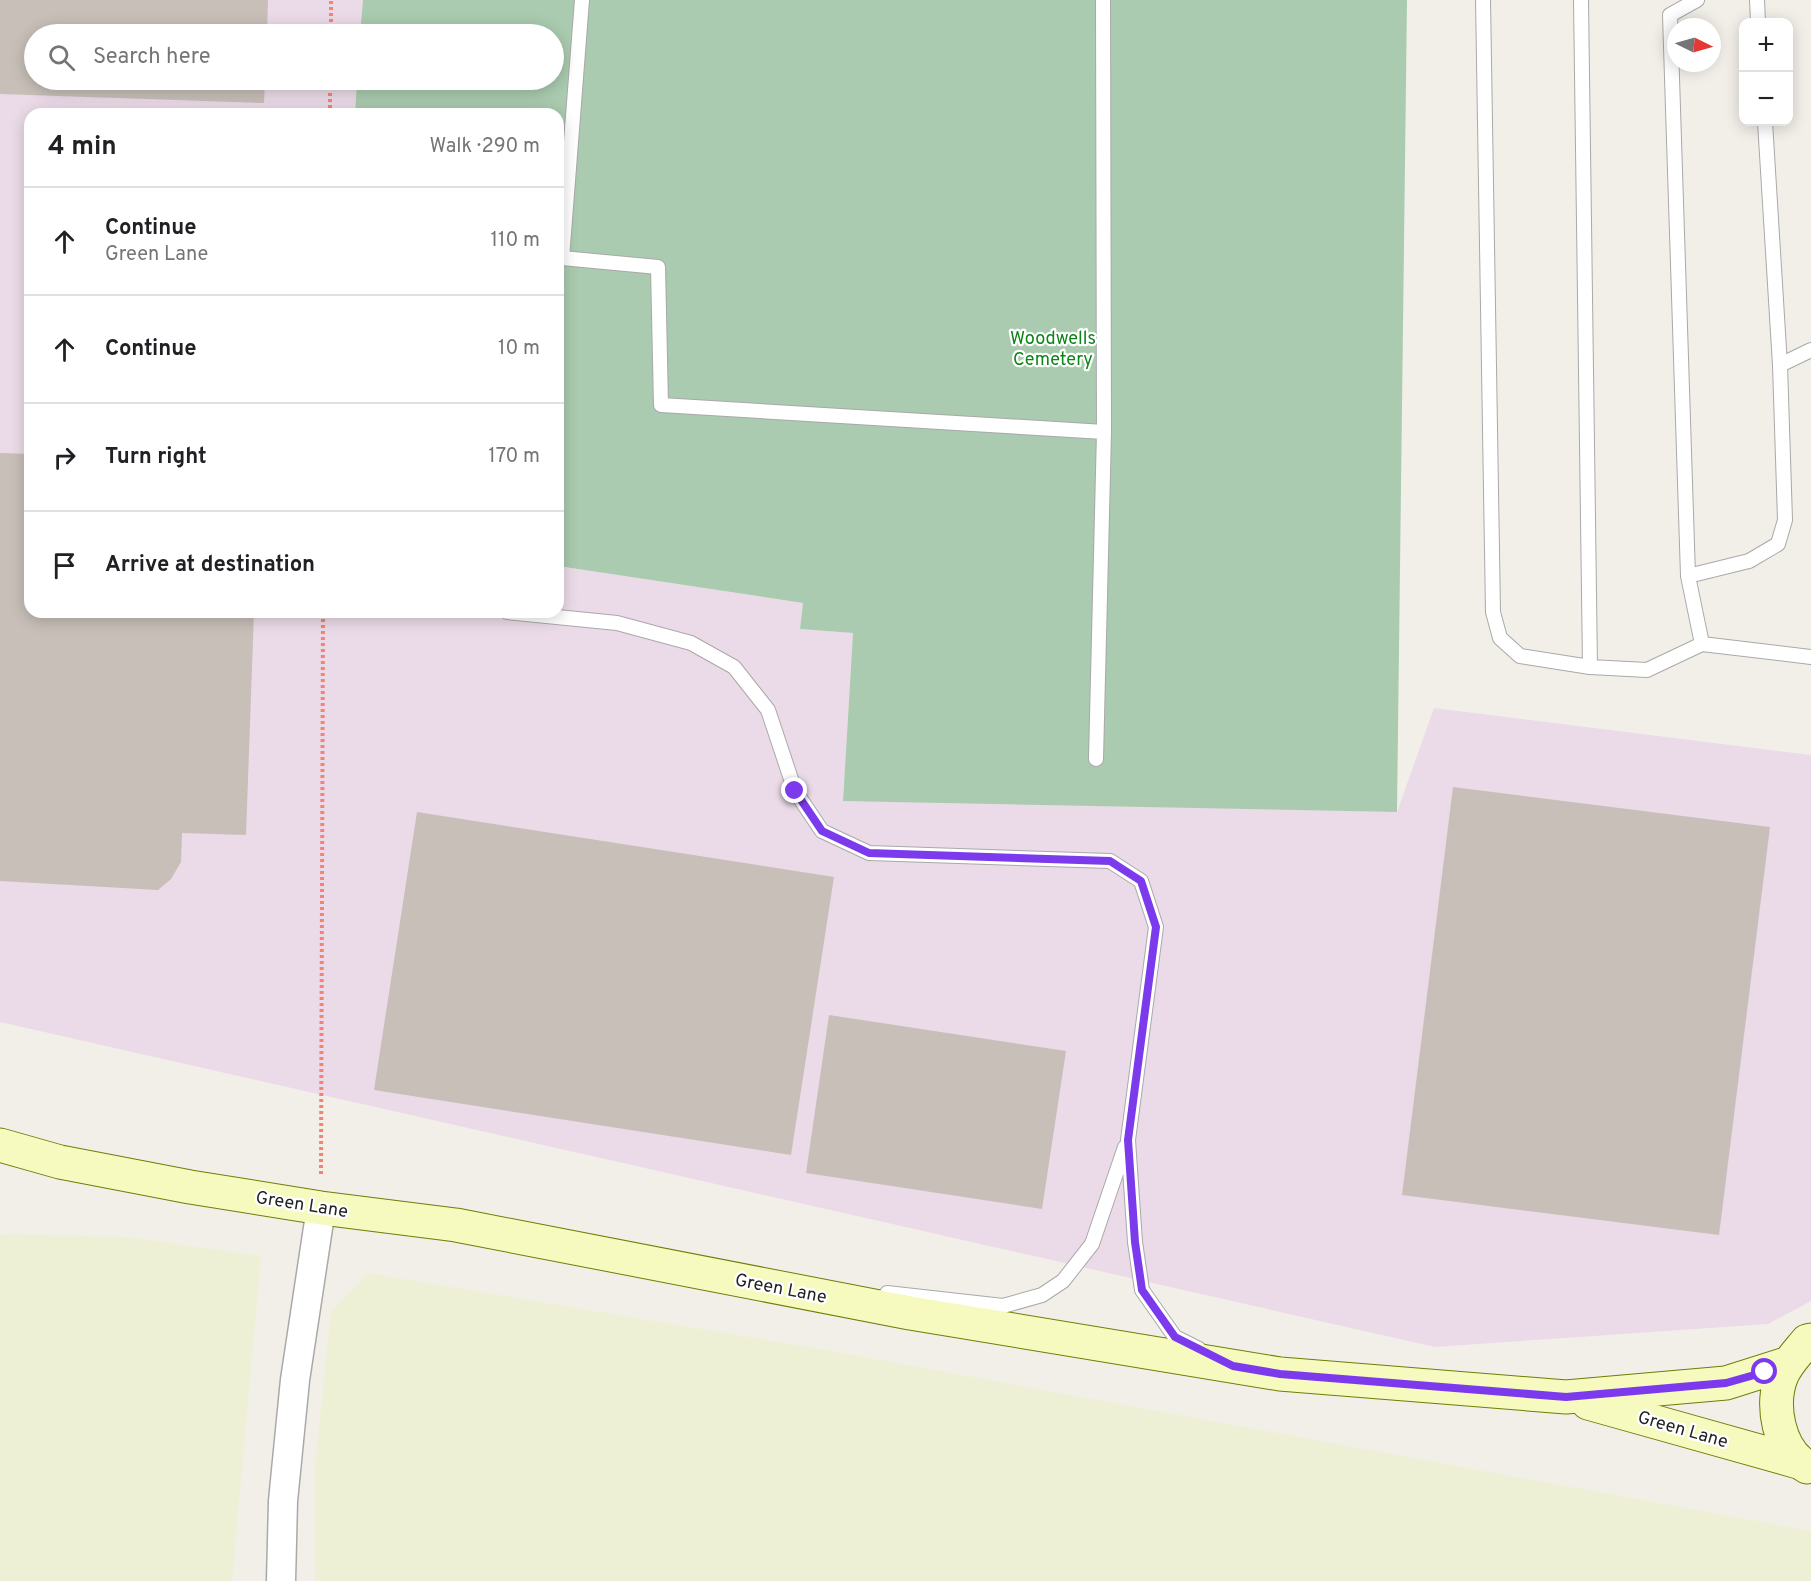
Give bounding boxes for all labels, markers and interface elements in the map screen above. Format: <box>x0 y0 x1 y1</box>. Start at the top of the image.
north arrow <box>1667 18 1721 72</box>
map controls <box>1739 18 1793 126</box>
button: + <box>1739 18 1793 72</box>
search box <box>24 24 564 90</box>
icon: search <box>45 41 78 74</box>
text: Search here <box>93 44 211 71</box>
button: − <box>1739 72 1793 126</box>
text: 4 min <box>48 131 117 164</box>
text: Walk · 290 m <box>429 134 540 160</box>
text: Continue <box>105 215 196 242</box>
icon: ahead <box>48 225 81 258</box>
text: 110 m <box>491 228 540 254</box>
text: Green Lane <box>105 242 208 268</box>
park label: Woodwells Cemetery <box>1010 328 1096 372</box>
icon: ahead <box>48 333 81 366</box>
text: Continue <box>105 336 196 363</box>
text: 10 m <box>498 336 540 362</box>
icon: right <box>48 441 81 474</box>
text: Turn right <box>105 444 207 471</box>
text: 170 m <box>488 444 540 470</box>
icon: arrive <box>48 549 81 582</box>
text: Arrive at destination <box>105 552 315 579</box>
route end <box>781 777 807 803</box>
street label: Green Lane <box>254 1187 350 1224</box>
street label: Green Lane <box>733 1269 829 1310</box>
route start <box>1751 1358 1777 1384</box>
street label: Green Lane <box>1635 1407 1730 1454</box>

